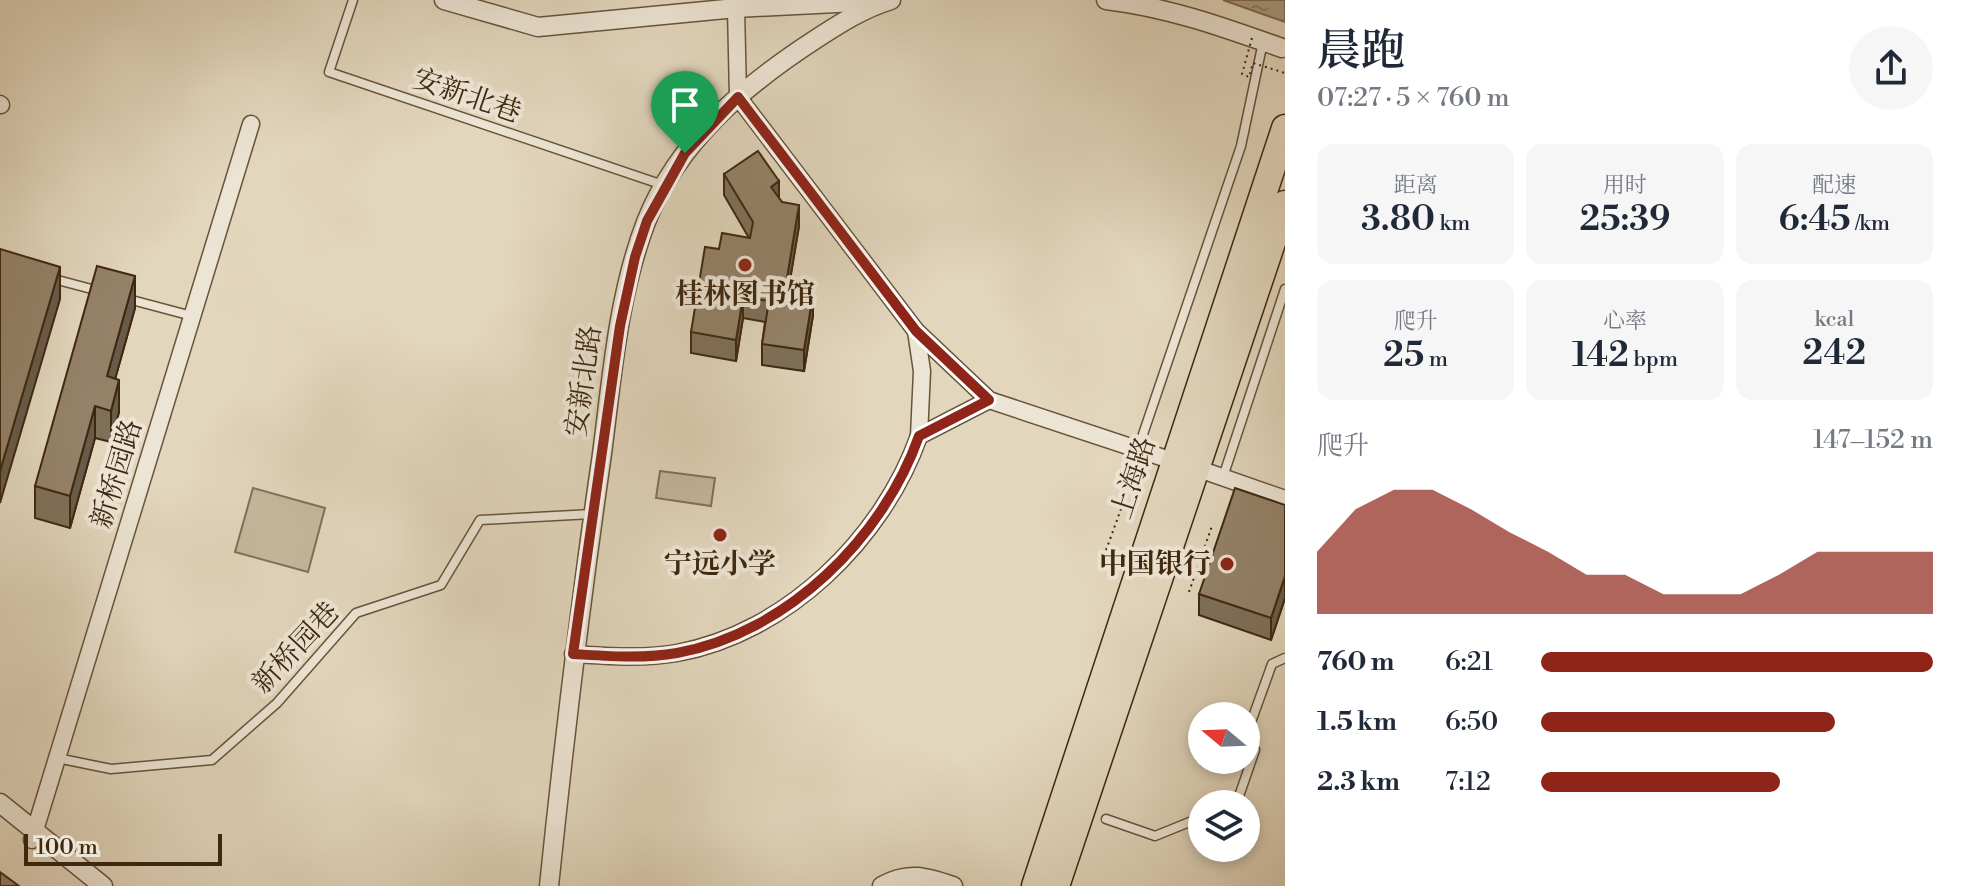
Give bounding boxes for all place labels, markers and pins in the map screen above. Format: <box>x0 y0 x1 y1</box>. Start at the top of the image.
pin <box>651 71 719 153</box>
marker: 桂林图书馆 <box>736 256 754 274</box>
place label: 桂林图书馆 <box>675 277 815 312</box>
marker: 宁远小学 <box>711 526 729 544</box>
place label: 宁远小学 <box>664 547 776 582</box>
place label: 中国银行 <box>1099 547 1211 582</box>
marker: 中国银行 <box>1218 555 1236 573</box>

